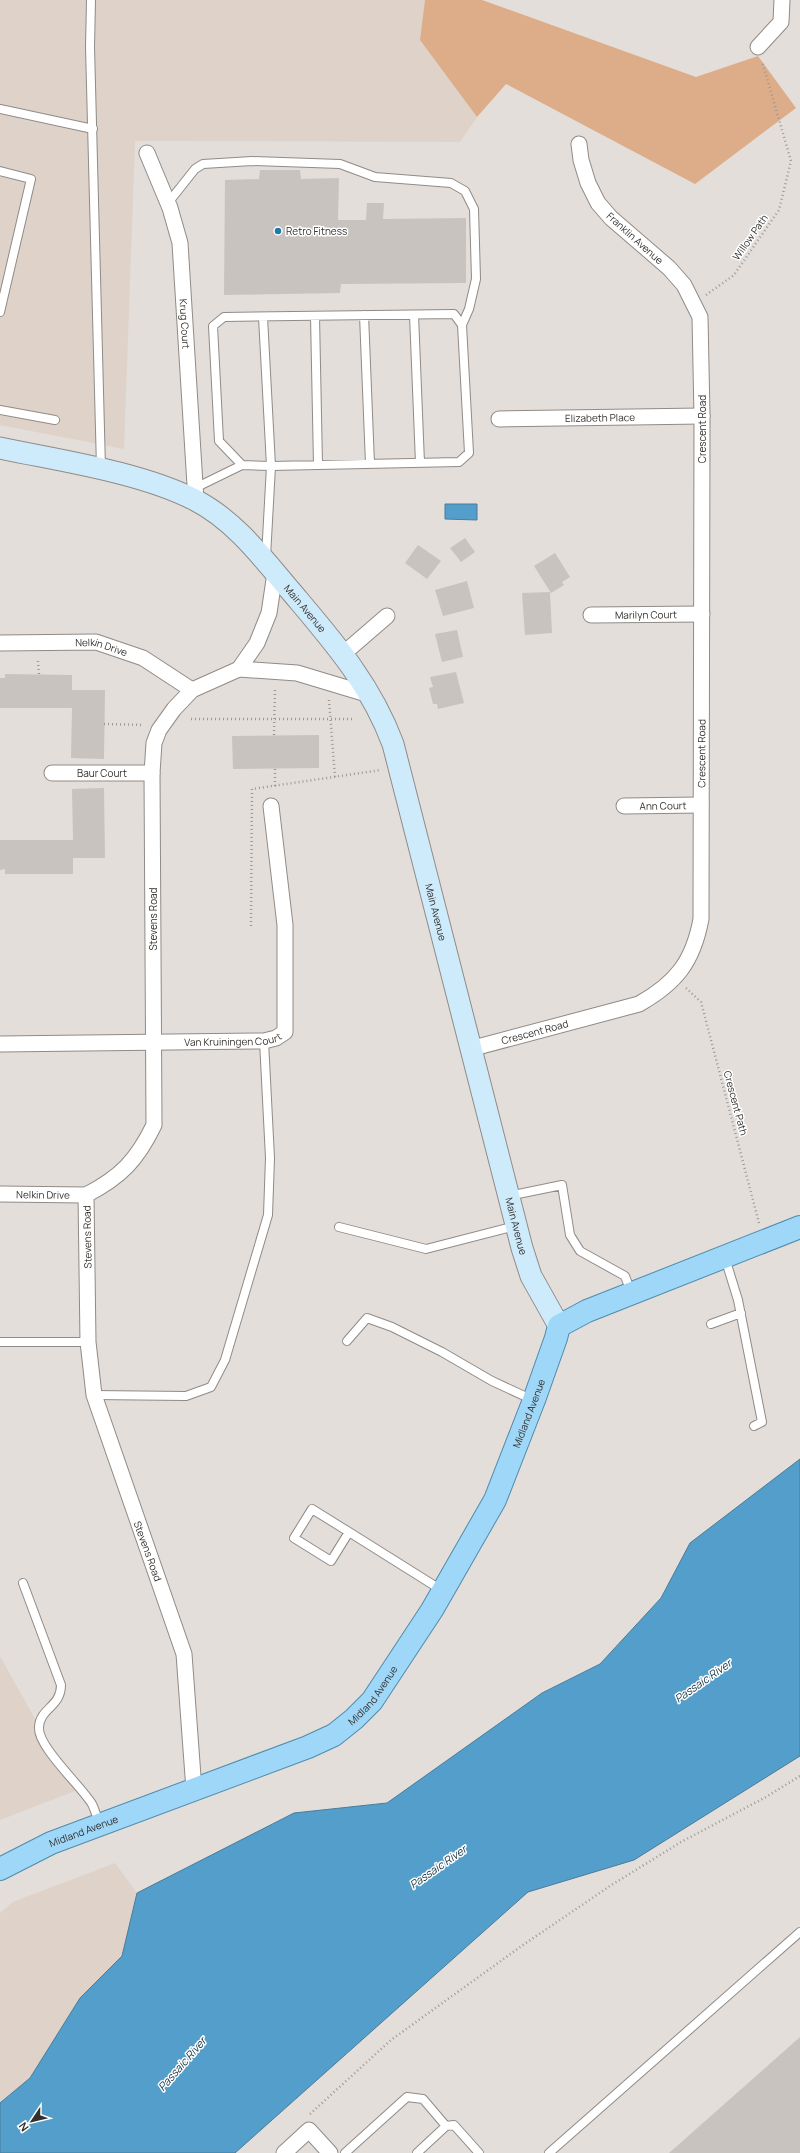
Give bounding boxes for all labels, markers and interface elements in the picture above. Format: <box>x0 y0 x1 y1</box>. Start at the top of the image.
street label: Franklin Avenue <box>604 209 666 267</box>
street label: Willow Path <box>729 211 771 263</box>
place label: Retro Fitness <box>286 224 347 238</box>
marker: Retro Fitness <box>273 226 283 236</box>
street label: Krug Court <box>176 298 194 349</box>
street label: Crescent Road <box>695 395 709 463</box>
street label: Elizabeth Place <box>565 410 635 425</box>
street label: Main Avenue <box>281 581 330 635</box>
street label: Marilyn Court <box>615 607 677 622</box>
street label: Nelkin Drive <box>75 635 130 659</box>
street label: Crescent Road <box>694 719 708 788</box>
street label: Baur Court <box>77 766 127 780</box>
street label: Ann Court <box>639 798 687 813</box>
street label: Main Avenue <box>422 882 450 942</box>
street label: Stevens Road <box>146 887 160 951</box>
street label: Crescent Road <box>500 1016 570 1047</box>
street label: Van Kruiningen Court <box>184 1029 284 1049</box>
street label: Crescent Path <box>721 1069 751 1137</box>
street label: Nelkin Drive <box>16 1187 70 1202</box>
street label: Main Avenue <box>502 1196 531 1257</box>
street label: Stevens Road <box>79 1205 95 1269</box>
street label: Midland Avenue <box>509 1377 548 1450</box>
street label: Stevens Road <box>131 1519 165 1583</box>
water label: Passaic River <box>671 1654 736 1706</box>
street label: Midland Avenue <box>345 1663 401 1728</box>
street label: Midland Avenue <box>47 1812 120 1850</box>
water label: Passaic River <box>406 1840 471 1892</box>
water label: Passaic River <box>154 2032 210 2094</box>
north arrow <box>12 2101 52 2141</box>
text: N <box>15 2119 32 2135</box>

